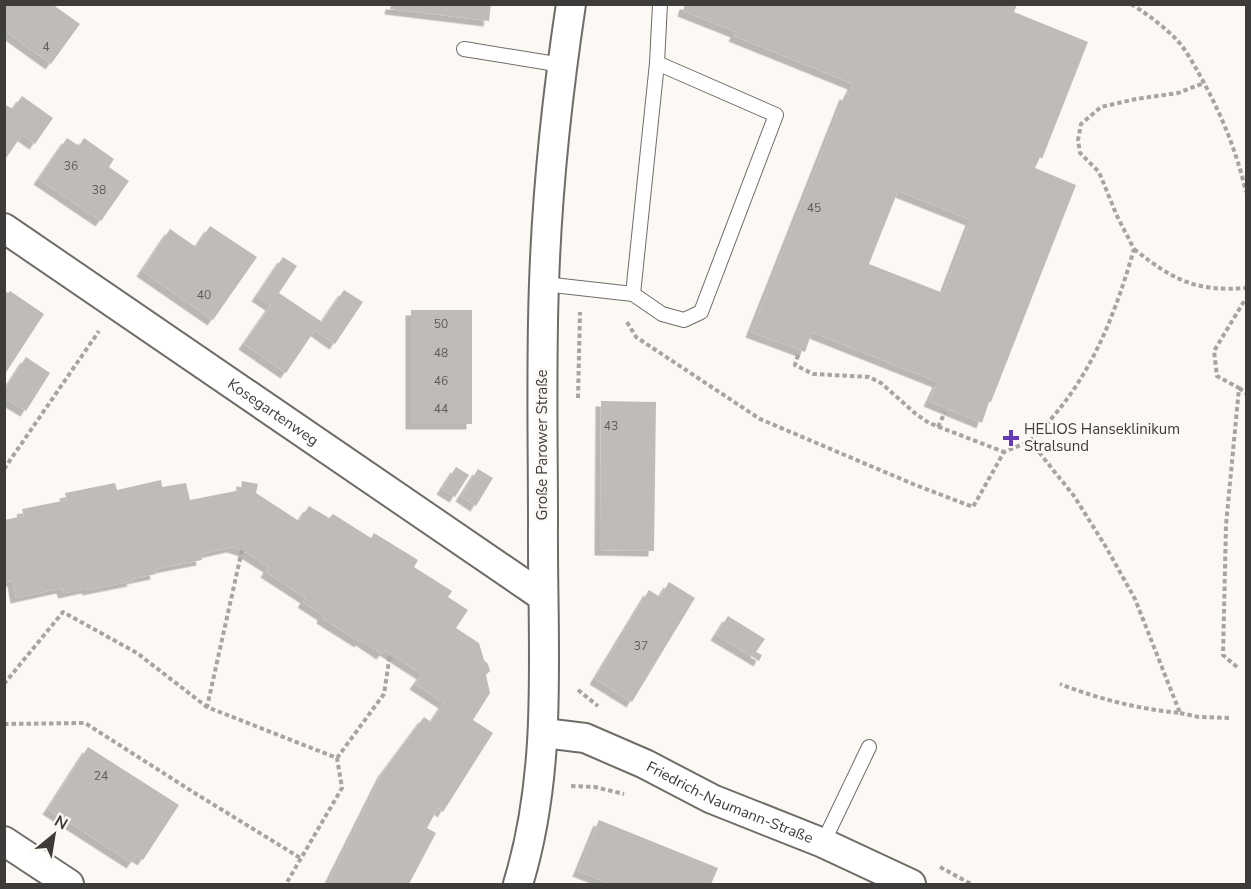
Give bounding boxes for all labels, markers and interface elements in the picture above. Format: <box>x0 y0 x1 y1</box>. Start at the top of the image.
house number: 4 <box>42 39 50 55</box>
house number: 36 <box>64 158 78 174</box>
house number: 38 <box>92 182 106 198</box>
house number: 45 <box>807 200 821 216</box>
house number: 40 <box>197 287 211 303</box>
house number: 50 <box>434 316 448 332</box>
house number: 48 <box>434 345 448 361</box>
street label: Große Parower Straße <box>532 370 552 520</box>
house number: 46 <box>434 373 448 389</box>
street label: Kosegartenweg <box>224 374 323 450</box>
house number: 44 <box>434 401 448 417</box>
house number: 43 <box>604 418 618 434</box>
place label: HELIOS Hanseklinikum Stralsund <box>1024 419 1180 456</box>
marker: HELIOS Hanseklinikum Stralsund <box>1002 429 1020 447</box>
house number: 37 <box>634 638 648 654</box>
street label: Friedrich-Naumann-Straße <box>643 756 816 848</box>
house number: 24 <box>94 768 108 784</box>
north arrow <box>24 805 84 865</box>
text: N <box>50 810 72 835</box>

